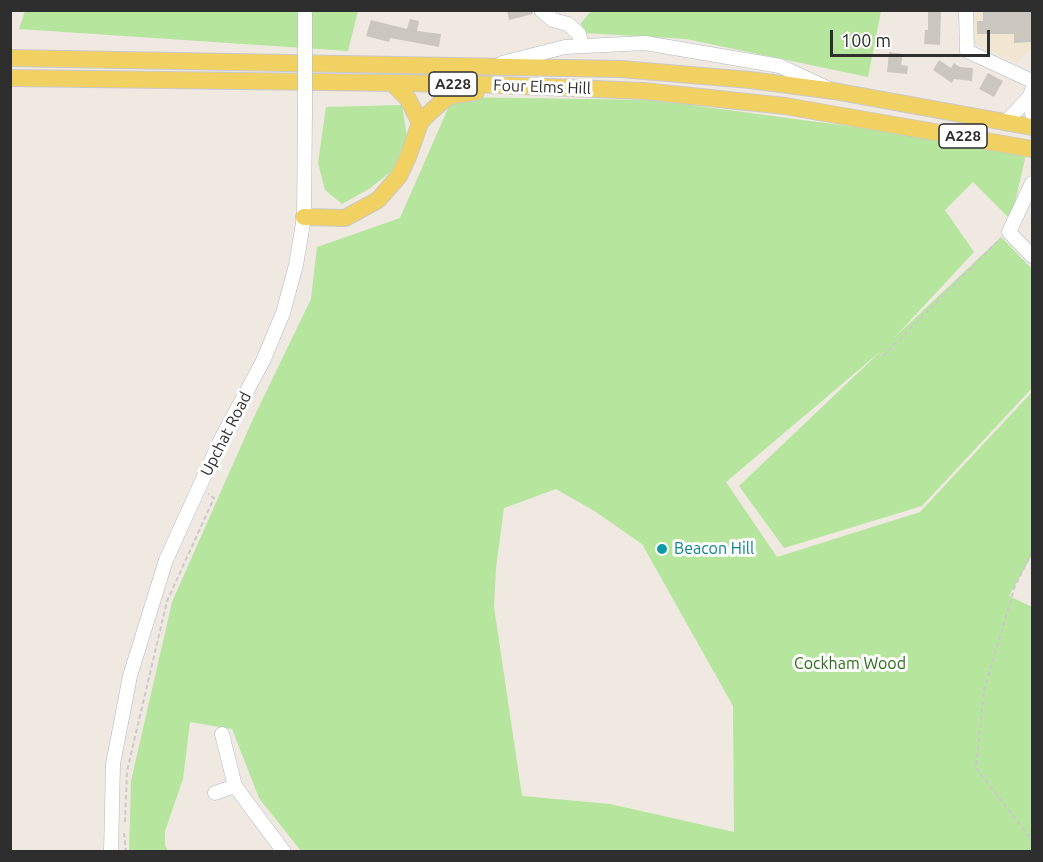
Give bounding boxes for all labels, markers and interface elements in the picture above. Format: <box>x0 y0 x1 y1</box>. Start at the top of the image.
scale bar <box>833 18 994 56</box>
text: 100 m <box>841 30 891 50</box>
road number: A228 <box>429 72 477 96</box>
street label: Four Elms Hill <box>493 76 591 98</box>
road number: A228 <box>939 124 987 148</box>
street label: Upchat Road <box>197 389 255 479</box>
place label: Beacon Hill <box>674 539 754 559</box>
marker: Beacon Hill <box>655 542 669 556</box>
park label: Cockham Wood <box>794 654 906 674</box>

